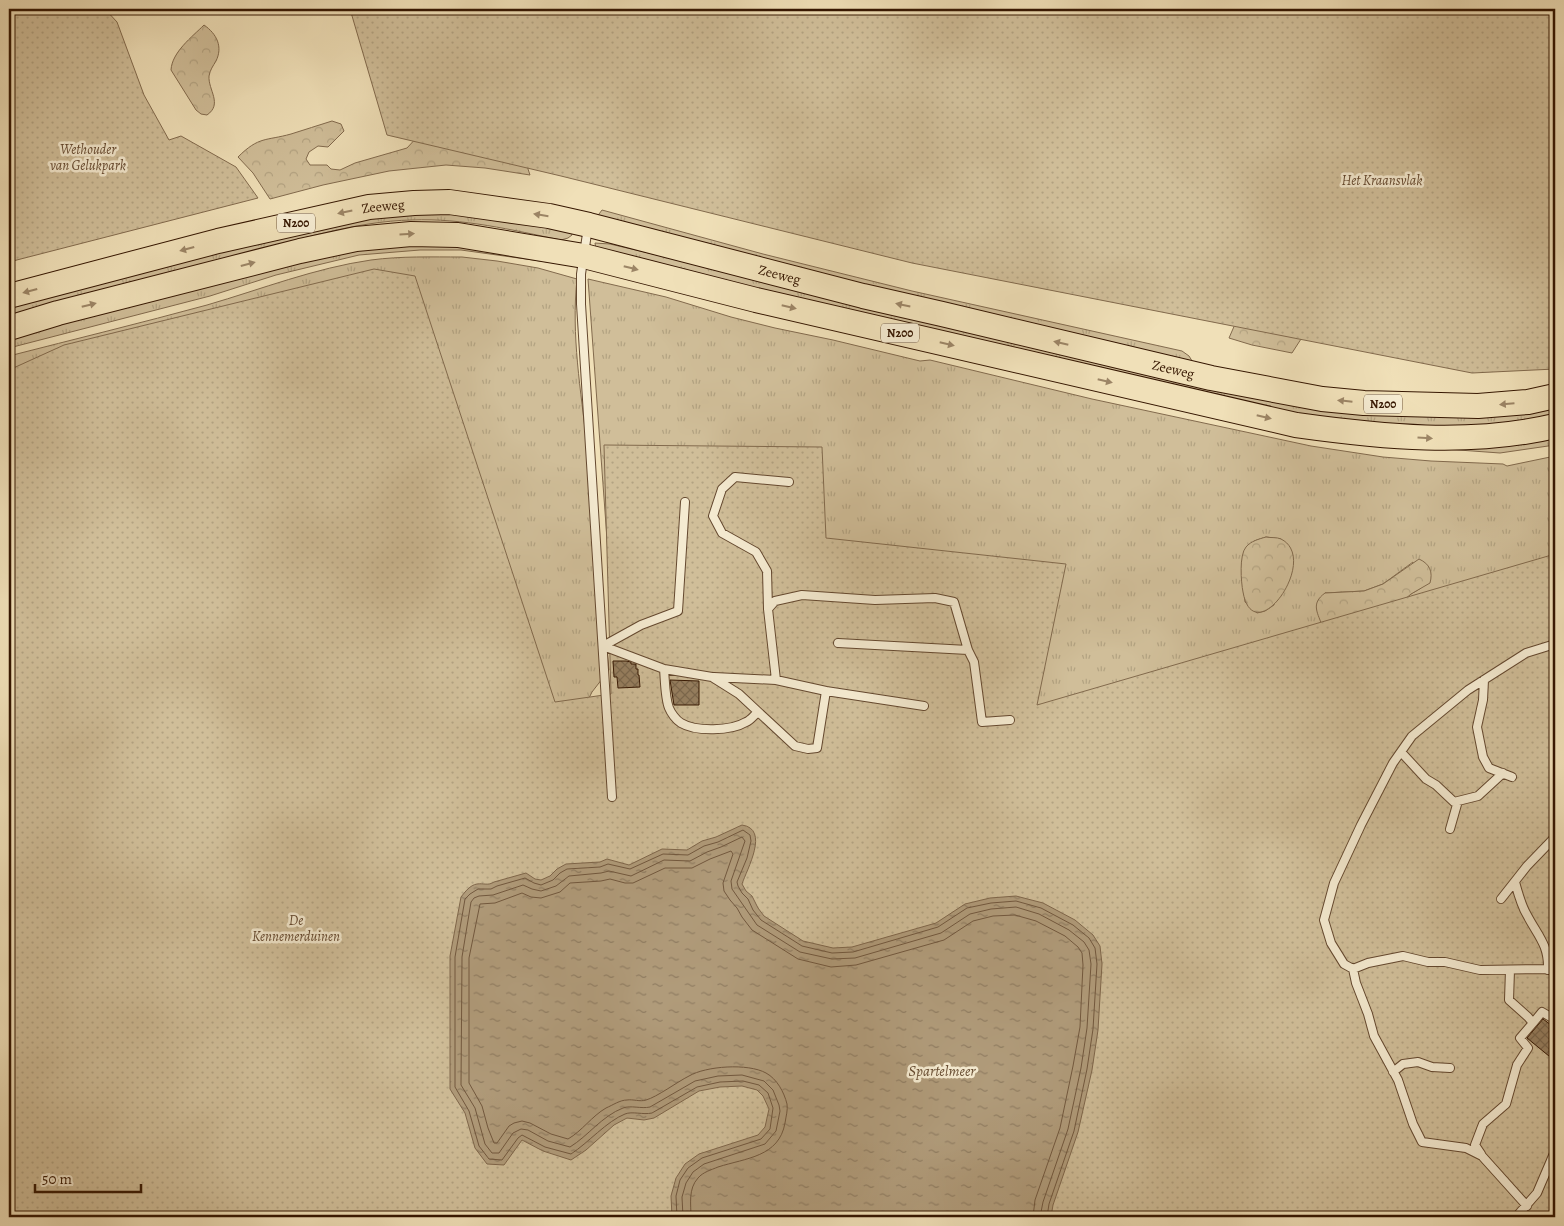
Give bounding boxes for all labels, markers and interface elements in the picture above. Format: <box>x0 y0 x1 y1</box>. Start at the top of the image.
park label: Wethouder van Gelukpark <box>50 140 126 175</box>
park label: Het Kraansvlak <box>1341 171 1423 190</box>
street label: Zeeweg <box>360 194 405 218</box>
one-way arrow <box>338 208 353 216</box>
one-way arrow <box>533 211 549 219</box>
road number: N200 <box>277 214 315 232</box>
one-way arrow <box>399 230 415 238</box>
one-way arrow <box>179 245 194 253</box>
one-way arrow <box>240 260 255 268</box>
street label: Zeeweg <box>756 260 803 289</box>
one-way arrow <box>624 264 639 272</box>
one-way arrow <box>22 287 37 295</box>
one-way arrow <box>82 301 97 309</box>
one-way arrow <box>896 301 911 309</box>
one-way arrow <box>781 303 796 311</box>
road number: N200 <box>881 323 919 342</box>
one-way arrow <box>1054 339 1069 347</box>
one-way arrow <box>940 340 955 348</box>
street label: Zeeweg <box>1150 355 1197 383</box>
one-way arrow <box>1098 377 1113 385</box>
road number: N200 <box>1364 394 1402 414</box>
one-way arrow <box>1337 397 1353 405</box>
one-way arrow <box>1499 400 1515 408</box>
one-way arrow <box>1257 413 1272 421</box>
one-way arrow <box>1418 434 1434 442</box>
park label: De Kennemerduinen <box>252 911 340 946</box>
water label: Spartelmeer <box>909 1061 976 1081</box>
scale bar <box>35 1161 141 1193</box>
text: 50 m <box>42 1169 72 1189</box>

